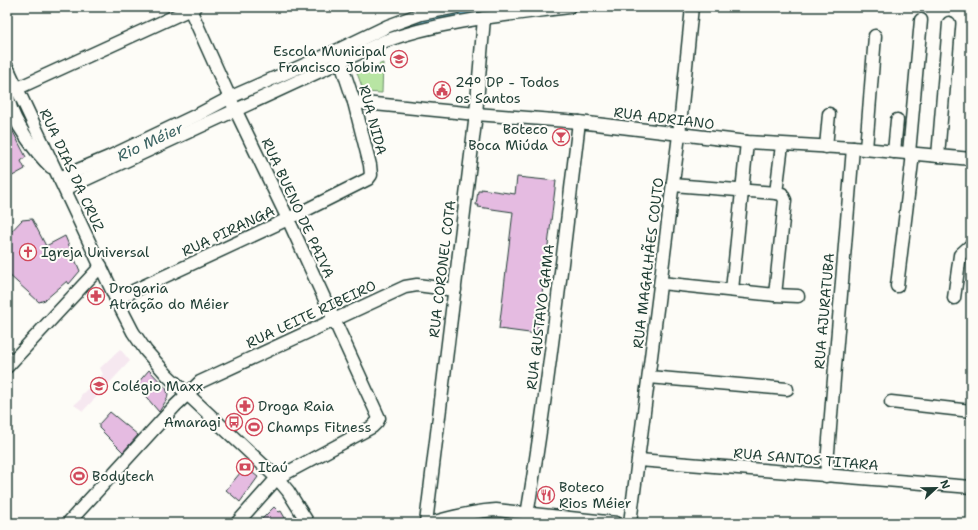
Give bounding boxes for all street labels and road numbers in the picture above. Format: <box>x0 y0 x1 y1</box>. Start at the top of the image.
street label: RUA NIDA <box>355 83 391 157</box>
street label: RUA ADRIANO <box>613 103 715 133</box>
street label: RUA DIAS DA CRUZ <box>36 106 108 235</box>
street label: RUA BUENO DE PAIVA <box>258 135 338 281</box>
street label: RUA MAGALHÃES COUTO <box>628 176 667 349</box>
street label: RUA CORONEL COTA <box>425 199 459 339</box>
street label: RUA PIRANGA <box>179 202 277 260</box>
street label: RUA GUSTAVO GAMA <box>522 243 558 391</box>
street label: RUA AJURATUBA <box>810 252 838 370</box>
street label: RUA LEITE RIBEIRO <box>243 276 379 352</box>
street label: RUA SANTOS TITARA <box>733 444 879 474</box>

